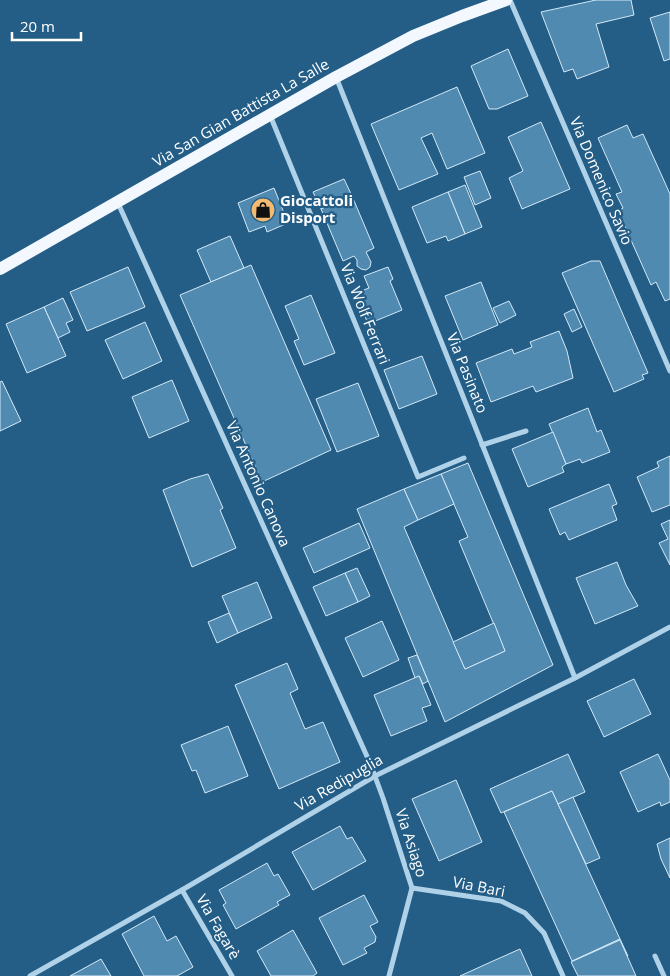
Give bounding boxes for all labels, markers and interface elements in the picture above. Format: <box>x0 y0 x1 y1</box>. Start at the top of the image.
scale bar <box>12 10 81 42</box>
text: 20 m <box>20 16 55 36</box>
street label: Via San Gian Battista La Salle <box>149 53 332 171</box>
street label: Via Domenico Savio <box>566 114 638 248</box>
place label: Giocattoli Disport <box>280 190 353 227</box>
shop icon: Giocattoli Disport <box>250 197 276 223</box>
street label: Via Wolf Ferrari <box>337 260 395 367</box>
street label: Via Pasinato <box>443 329 493 416</box>
street label: Via Antonio Canova <box>222 418 296 550</box>
street label: Via Redipuglia <box>291 749 386 815</box>
street label: Via Asiago <box>391 806 432 879</box>
street label: Via Bari <box>451 871 507 901</box>
street label: Via Fagarè <box>192 890 246 963</box>

